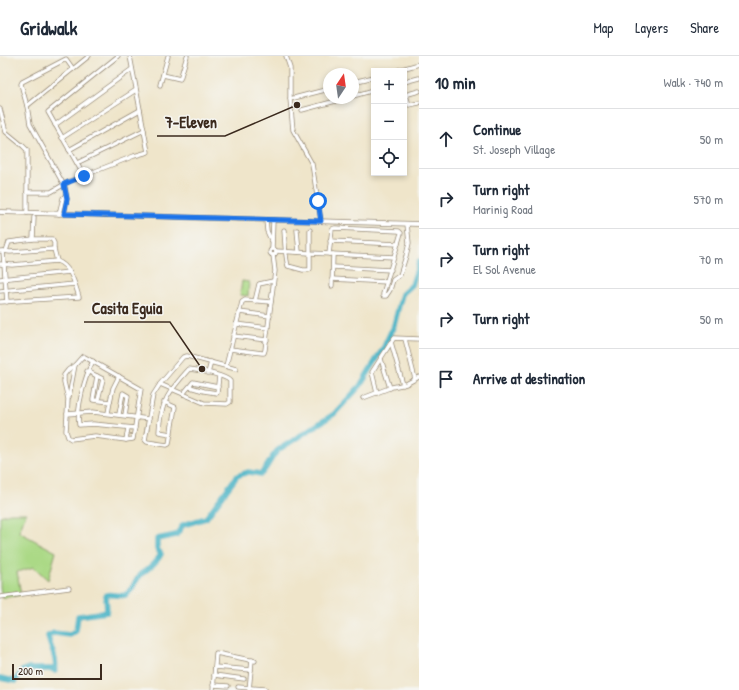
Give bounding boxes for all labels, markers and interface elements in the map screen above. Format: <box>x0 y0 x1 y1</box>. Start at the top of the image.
text: Gridwalk <box>20 15 77 41</box>
text: Map <box>593 18 613 37</box>
text: Layers <box>635 18 668 37</box>
text: Share <box>690 18 719 37</box>
north arrow <box>323 68 359 104</box>
map controls <box>371 68 407 176</box>
button: + <box>371 68 407 104</box>
text: 10 min <box>435 71 476 94</box>
text: Walk · 740 m <box>663 73 723 91</box>
button: − <box>371 104 407 140</box>
callout: 7-Eleven <box>157 108 225 136</box>
text: 7-Eleven <box>164 111 217 133</box>
text: Continue <box>473 119 521 140</box>
icon: ahead <box>435 128 457 150</box>
text: 50 m <box>700 130 723 148</box>
button: locate <box>371 140 407 176</box>
text: St. Joseph Village <box>473 140 555 158</box>
route end <box>75 167 93 185</box>
text: Turn right <box>473 179 529 200</box>
icon: right <box>435 188 457 210</box>
text: 570 m <box>693 190 723 208</box>
route start <box>309 192 327 210</box>
text: Marinig Road <box>473 200 533 218</box>
text: Turn right <box>473 239 529 260</box>
icon: right <box>435 248 457 270</box>
text: 70 m <box>699 250 723 268</box>
text: El Sol Avenue <box>473 260 536 278</box>
callout: Casita Eguia <box>84 294 170 322</box>
text: Casita Eguia <box>92 297 163 320</box>
icon: right <box>435 308 457 330</box>
text: Turn right <box>473 308 529 329</box>
text: 50 m <box>700 310 723 328</box>
icon: arrive <box>435 368 457 390</box>
text: Arrive at destination <box>473 368 585 389</box>
scale bar <box>12 662 102 681</box>
text: 200 m <box>18 664 43 678</box>

